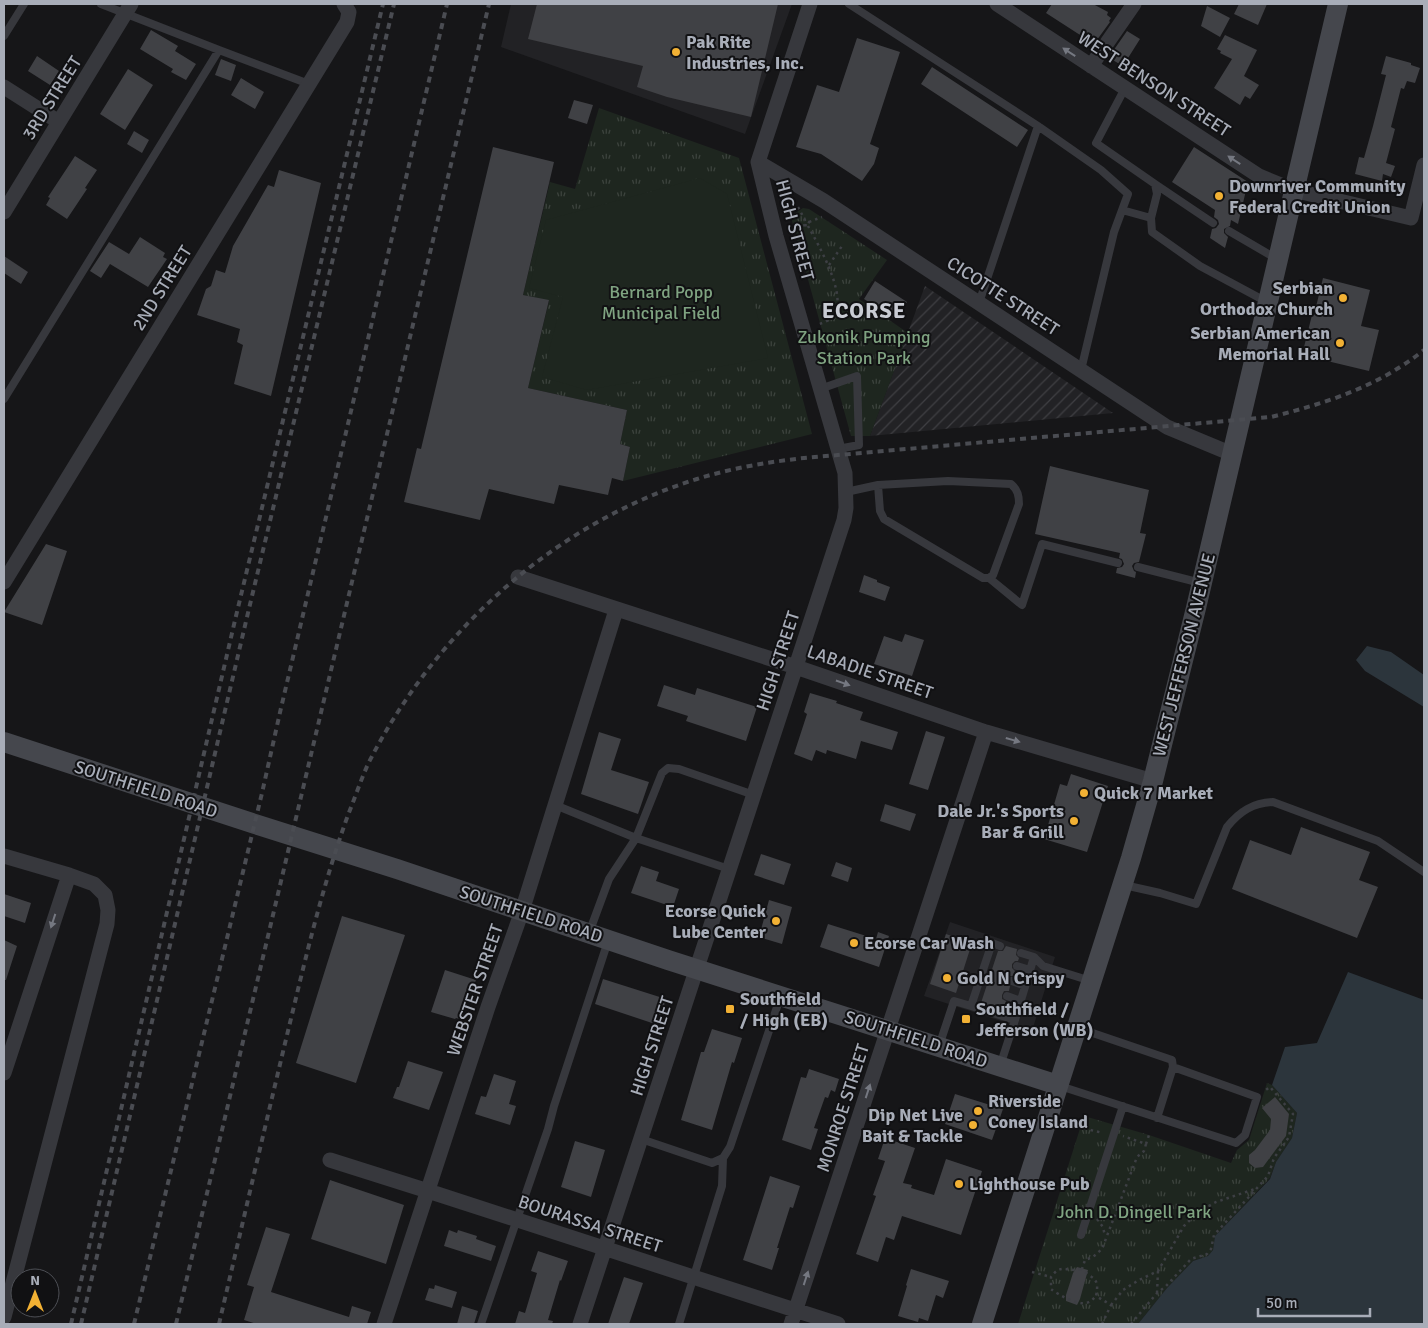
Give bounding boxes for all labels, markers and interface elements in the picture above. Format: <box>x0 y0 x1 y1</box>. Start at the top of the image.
street label: WEST BENSON STREET <box>1074 26 1235 142</box>
place label: Pak Rite Industries, Inc. <box>686 31 804 74</box>
marker: Pak Rite Industries, Inc. <box>670 46 682 58</box>
one-way arrow <box>1063 47 1076 56</box>
street label: 3RD STREET <box>18 52 86 144</box>
one-way arrow <box>1228 155 1241 165</box>
place label: Downriver Community Federal Credit Union <box>1229 175 1405 218</box>
street label: HIGH STREET <box>771 177 819 283</box>
marker: Downriver Community Federal Credit Union <box>1213 190 1225 202</box>
street label: 2ND STREET <box>127 241 197 335</box>
street label: CICOTTE STREET <box>943 252 1063 340</box>
place label: Serbian Orthodox Church <box>1200 277 1333 320</box>
park label: Bernard Popp Municipal Field <box>602 281 720 324</box>
marker: Serbian Orthodox Church <box>1337 292 1349 304</box>
district label: ECORSE <box>822 297 906 324</box>
place label: Serbian American Memorial Hall <box>1190 322 1330 365</box>
park label: Zukonik Pumping Station Park <box>797 326 931 369</box>
marker: Serbian American Memorial Hall <box>1334 337 1346 349</box>
street label: WEST JEFFERSON AVENUE <box>1148 551 1220 759</box>
street label: HIGH STREET <box>752 608 804 714</box>
street label: LABADIE STREET <box>804 640 936 704</box>
one-way arrow <box>835 680 850 687</box>
one-way arrow <box>1006 736 1021 744</box>
street label: SOUTHFIELD ROAD <box>72 755 220 823</box>
place label: Quick 7 Market <box>1094 782 1213 804</box>
marker: Quick 7 Market <box>1078 787 1090 799</box>
place label: Dale Jr.'s Sports Bar & Grill <box>937 800 1064 843</box>
marker: Dale Jr.'s Sports Bar & Grill <box>1068 815 1080 827</box>
street label: SOUTHFIELD ROAD <box>457 880 605 948</box>
place label: Ecorse Quick Lube Center <box>665 900 767 943</box>
one-way arrow <box>49 914 57 929</box>
marker: Ecorse Quick Lube Center <box>770 915 782 927</box>
street label: WEBSTER STREET <box>442 921 508 1059</box>
place label: Ecorse Car Wash <box>864 932 994 954</box>
marker: Ecorse Car Wash <box>848 937 860 949</box>
place label: Gold N Crispy <box>957 967 1064 989</box>
marker: Gold N Crispy <box>941 972 953 984</box>
place label: Southfield / High (EB) <box>740 988 828 1031</box>
street label: HIGH STREET <box>626 993 678 1099</box>
place label: Southfield / Jefferson (WB) <box>976 998 1093 1041</box>
marker: Southfield / High (EB) <box>724 1003 736 1015</box>
street label: SOUTHFIELD ROAD <box>842 1005 990 1073</box>
marker: Southfield / Jefferson (WB) <box>960 1013 972 1025</box>
street label: MONROE STREET <box>812 1041 874 1175</box>
one-way arrow <box>865 1083 873 1098</box>
place label: Riverside Coney Island <box>988 1090 1088 1133</box>
place label: Dip Net Live Bait & Tackle <box>862 1104 963 1147</box>
marker: Riverside Coney Island <box>972 1105 984 1117</box>
marker: Dip Net Live Bait & Tackle <box>967 1119 979 1131</box>
place label: Lighthouse Pub <box>969 1173 1090 1195</box>
marker: Lighthouse Pub <box>953 1178 965 1190</box>
street label: BOURASSA STREET <box>515 1190 665 1258</box>
park label: John D. Dingell Park <box>1057 1201 1211 1223</box>
north arrow <box>10 1268 60 1318</box>
one-way arrow <box>803 1270 811 1285</box>
text: N <box>30 1272 40 1289</box>
scale bar <box>1258 1286 1370 1318</box>
text: 50 m <box>1266 1294 1297 1312</box>

